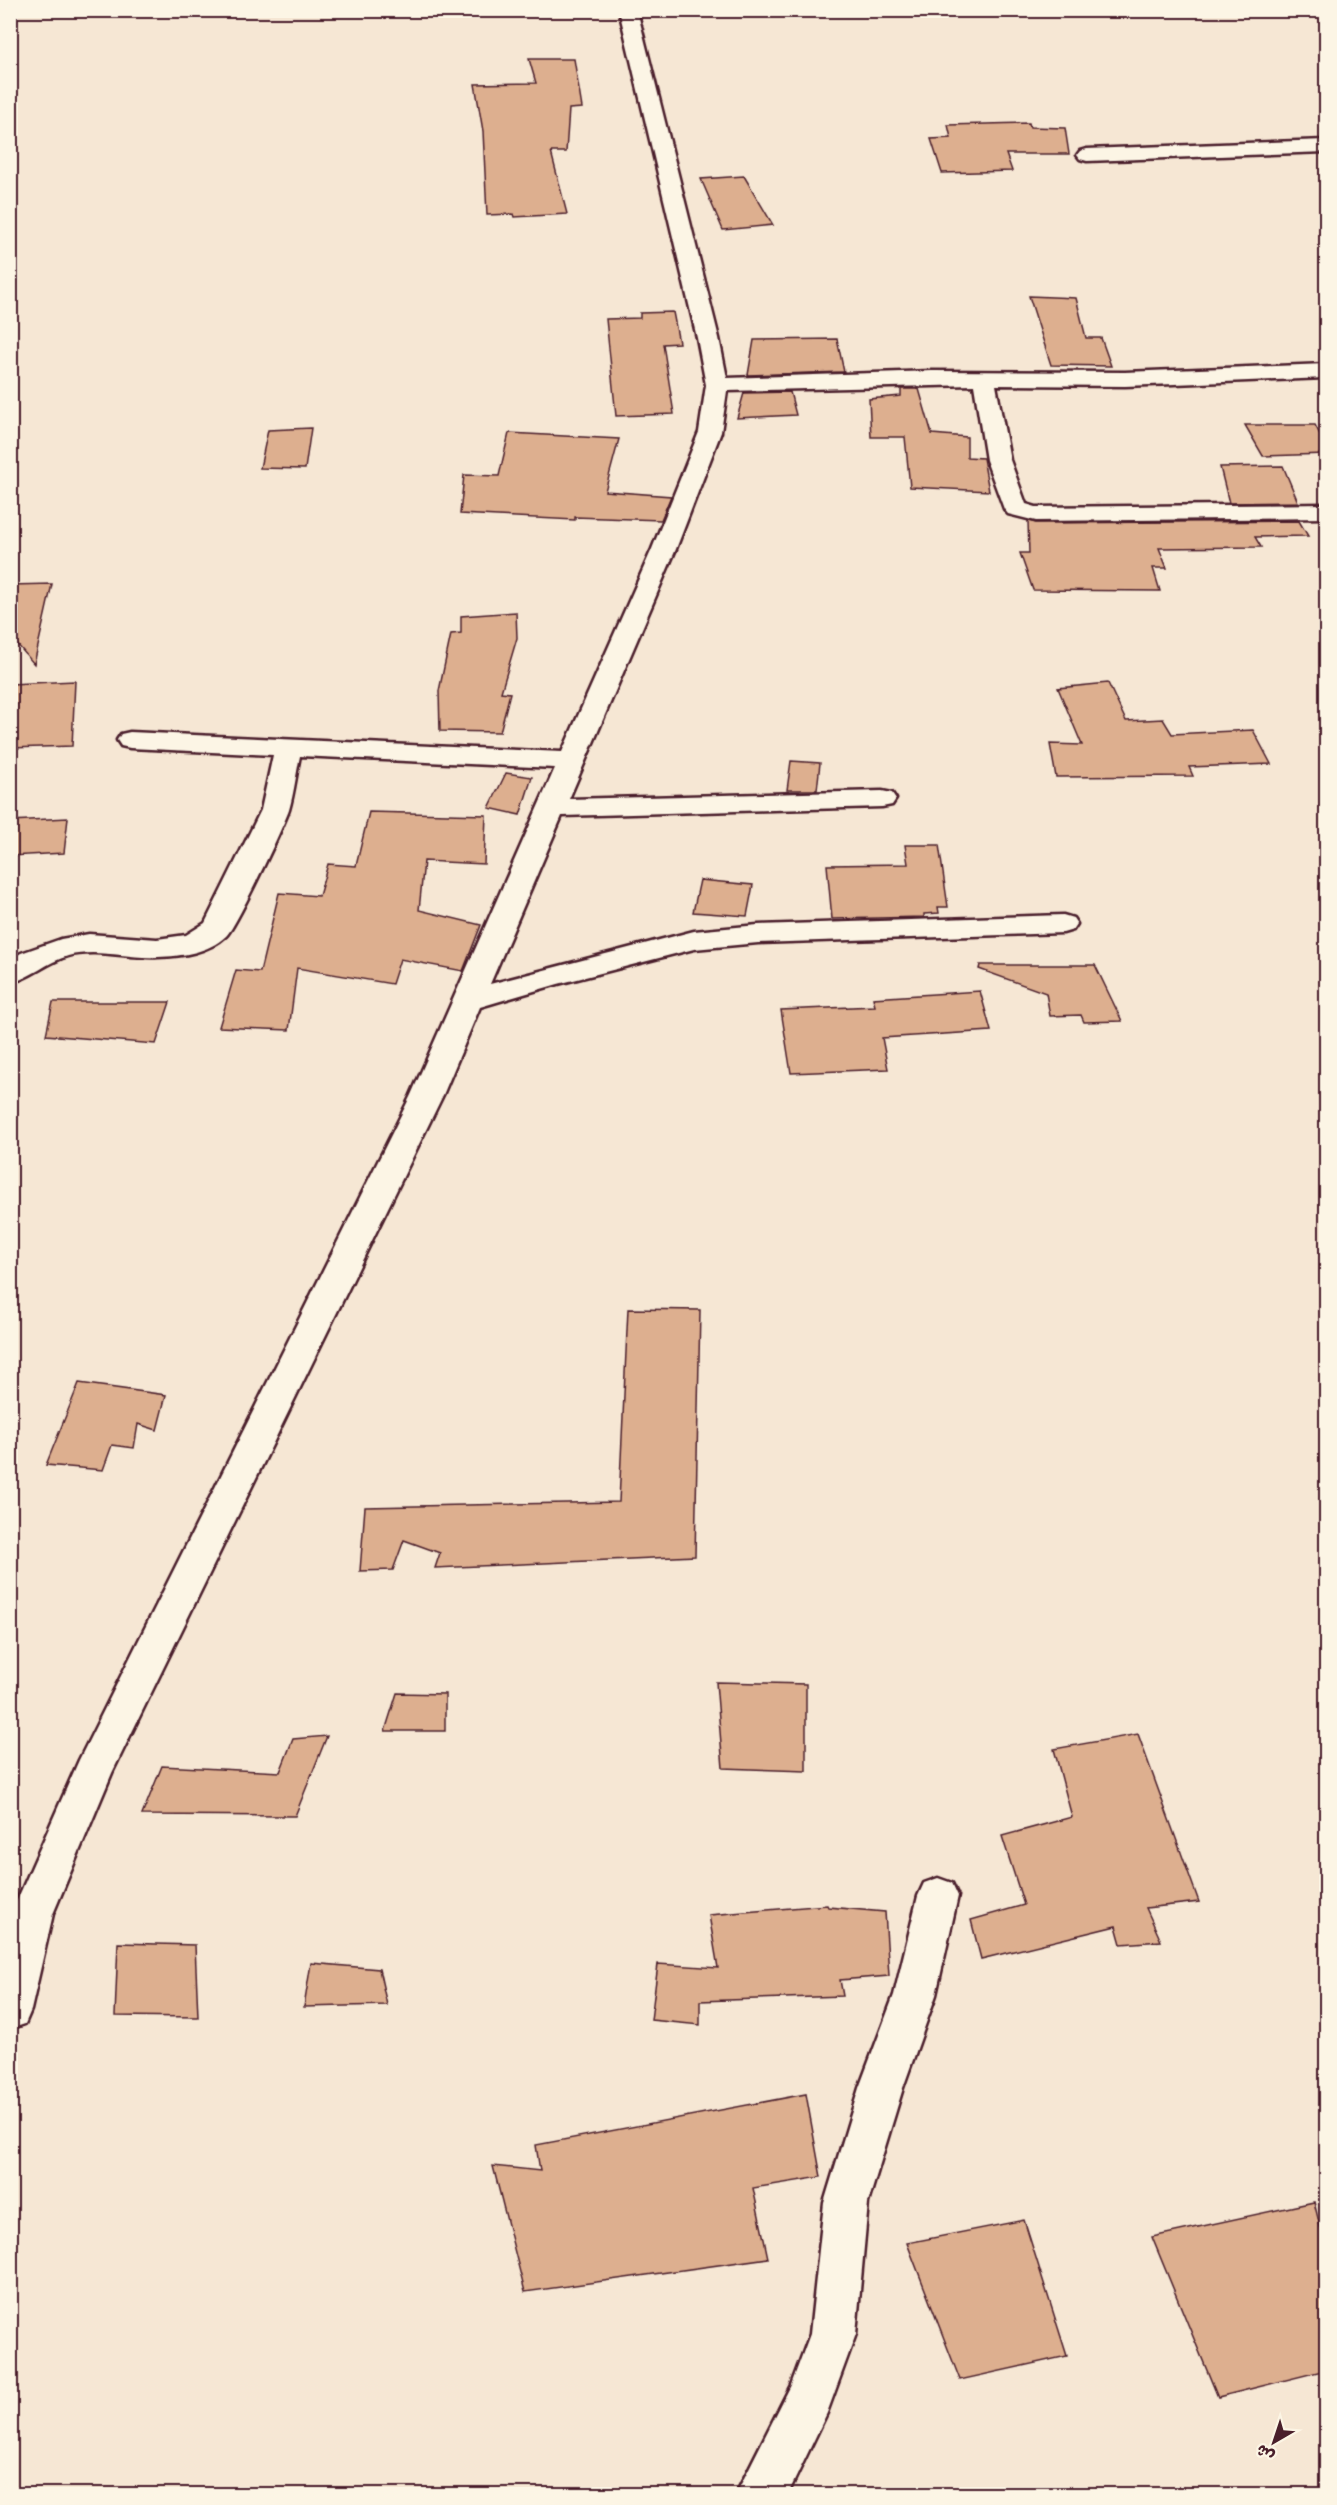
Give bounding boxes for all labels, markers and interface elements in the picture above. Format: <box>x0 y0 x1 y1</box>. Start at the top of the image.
north arrow <box>1244 2412 1304 2472</box>
text: ش <box>1252 2440 1278 2466</box>

